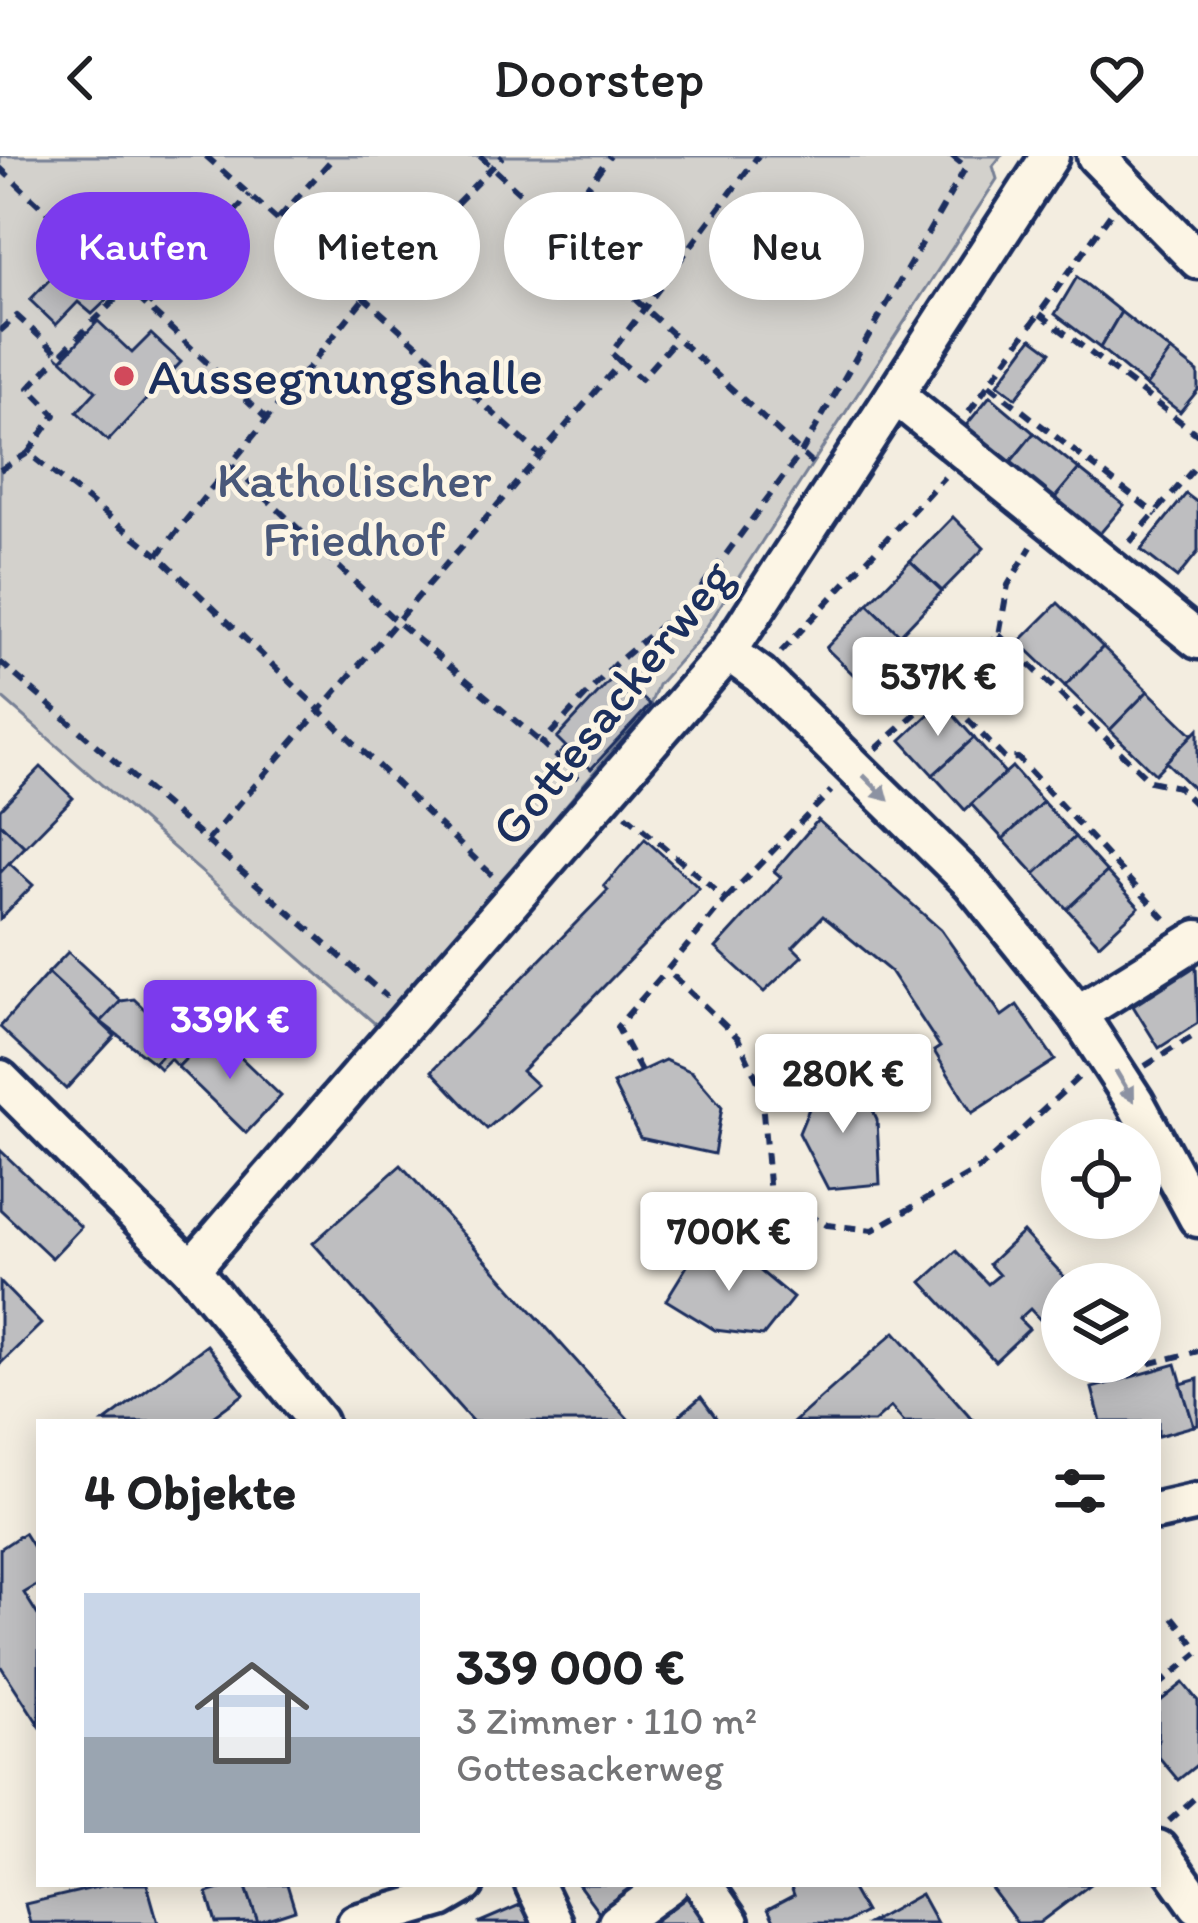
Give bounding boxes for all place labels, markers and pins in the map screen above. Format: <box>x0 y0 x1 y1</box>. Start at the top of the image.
place label: Aussegnungshalle <box>148 346 543 407</box>
marker: Aussegnungshalle <box>111 363 137 389</box>
pin: 537K € <box>840 637 1036 739</box>
pin: 339K € <box>132 980 328 1082</box>
pin: 280K € <box>745 1034 941 1136</box>
pin: 700K € <box>631 1192 827 1294</box>

